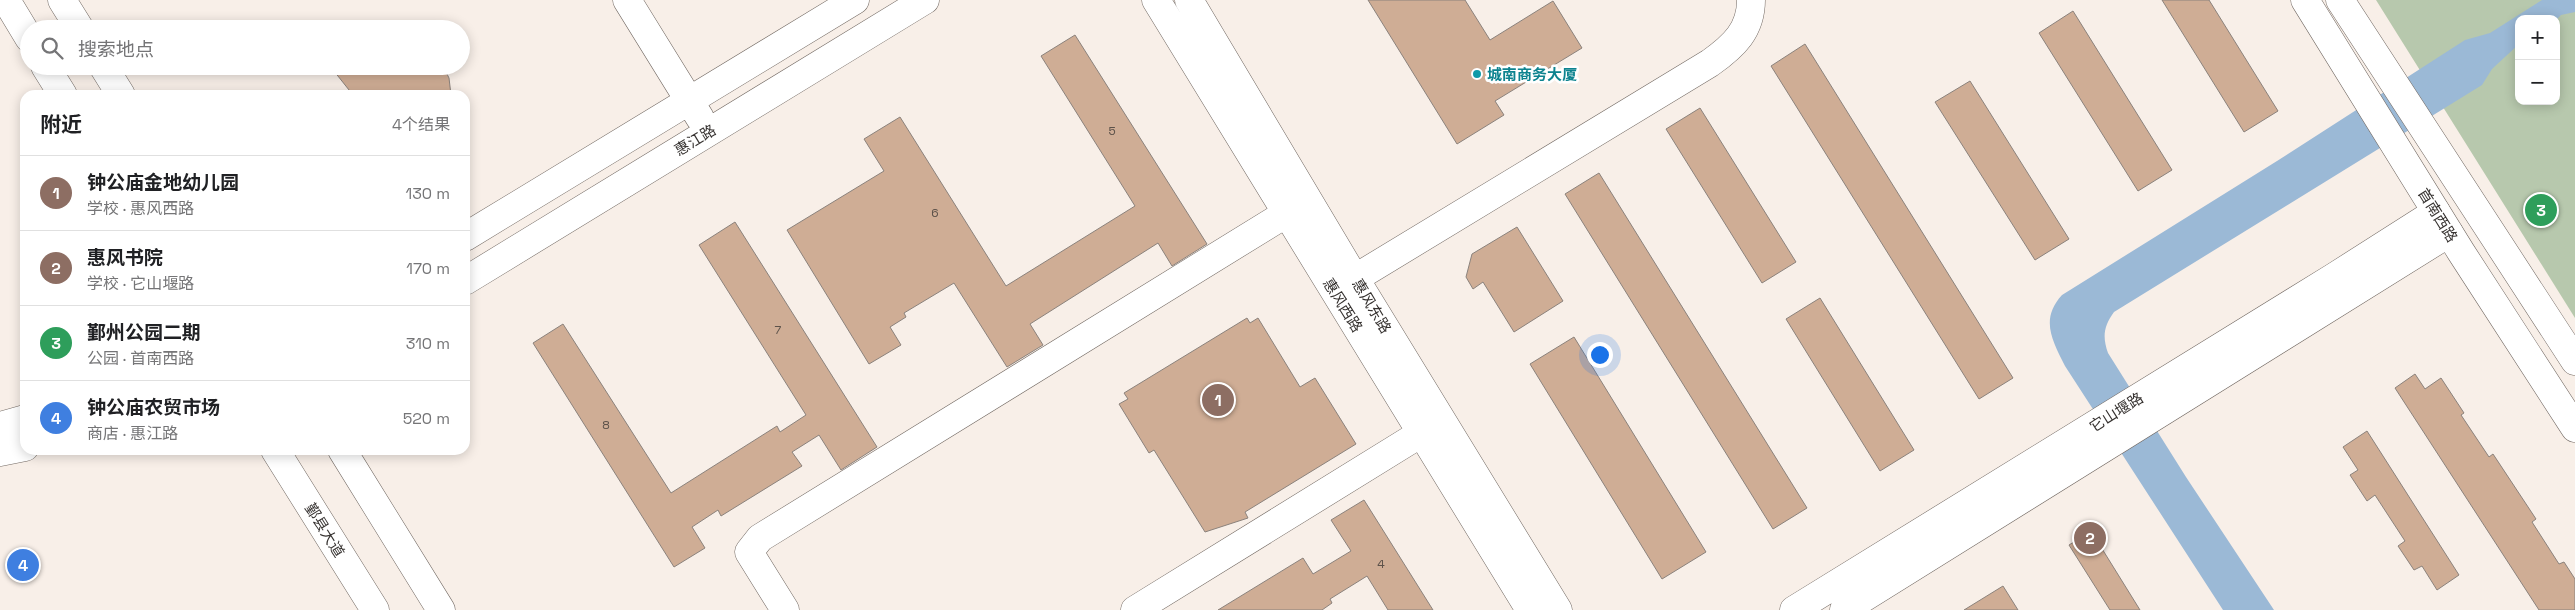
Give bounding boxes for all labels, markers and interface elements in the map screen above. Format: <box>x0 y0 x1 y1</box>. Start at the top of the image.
map controls <box>2515 15 2560 105</box>
button: + <box>2515 15 2560 60</box>
search box <box>20 20 470 75</box>
icon: search <box>38 34 66 62</box>
text: 搜索地点 <box>78 37 154 62</box>
button: − <box>2515 60 2560 105</box>
place label: 城南商务大厦 <box>1487 65 1577 84</box>
marker: 城南商务大厦 <box>1471 68 1483 80</box>
text: 附近 <box>40 111 82 138</box>
text: 4个结果 <box>392 114 450 135</box>
street label: 惠江路 <box>671 120 719 160</box>
house number: 5 <box>1108 123 1116 139</box>
text: 钟公庙金地幼儿园 <box>87 170 239 195</box>
text: 1 <box>52 183 60 204</box>
text: 130 m <box>406 183 450 204</box>
street label: 首南西路 <box>2414 185 2462 245</box>
pin: 3 <box>2525 191 2557 229</box>
text: 学校 · 惠风西路 <box>87 198 194 219</box>
house number: 6 <box>931 205 939 221</box>
text: 惠风书院 <box>87 245 163 270</box>
text: 2 <box>51 258 61 279</box>
text: 170 m <box>406 258 450 279</box>
text: 学校 · 它山堰路 <box>87 273 194 294</box>
street label: 惠风西路 <box>1319 275 1367 335</box>
street label: 惠风东路 <box>1348 275 1396 337</box>
text: 鄞州公园二期 <box>87 320 201 345</box>
house number: 7 <box>775 322 782 338</box>
text: 3 <box>51 333 61 354</box>
text: 310 m <box>406 333 450 354</box>
your location <box>1587 342 1613 368</box>
text: 公园 · 首南西路 <box>87 348 194 369</box>
pin: 1 <box>1202 381 1234 419</box>
street label: 它山堰路 <box>2086 388 2146 436</box>
text: 钟公庙农贸市场 <box>87 395 220 420</box>
text: 4 <box>51 408 61 429</box>
text: 520 m <box>403 408 450 429</box>
house number: 8 <box>602 417 610 433</box>
text: 商店 · 惠江路 <box>87 423 178 444</box>
street label: 鄞县大道 <box>301 500 349 560</box>
pin: 2 <box>2074 519 2106 557</box>
pin: 4 <box>7 546 39 584</box>
house number: 4 <box>1377 556 1385 572</box>

